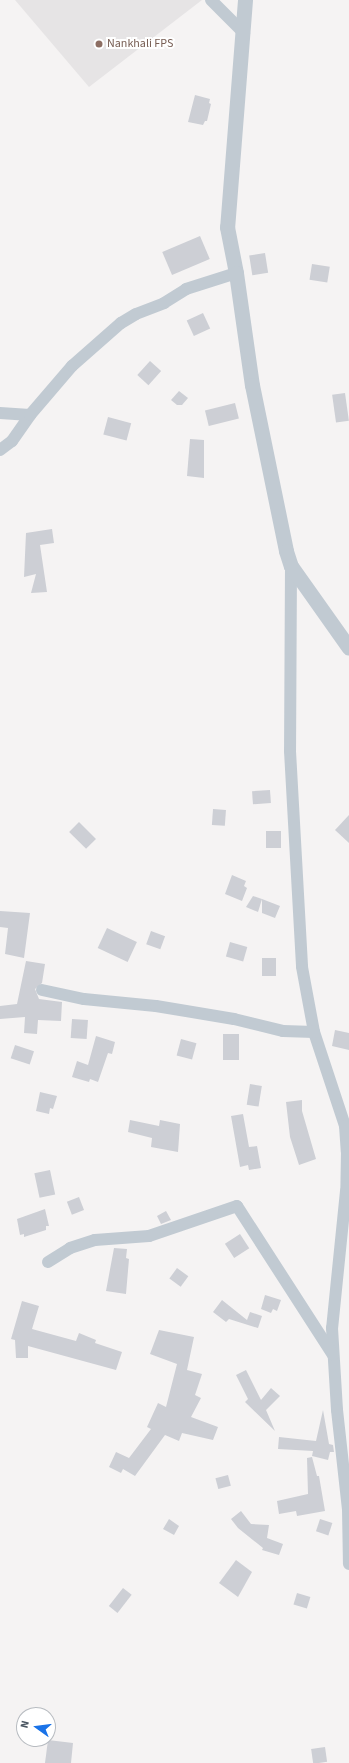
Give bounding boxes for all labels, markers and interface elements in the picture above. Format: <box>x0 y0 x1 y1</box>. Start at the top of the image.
place label: Nankhali FPS <box>107 37 173 51</box>
marker: Nankhali FPS <box>94 39 104 49</box>
north arrow <box>16 1707 56 1747</box>
text: N <box>17 1719 33 1730</box>

